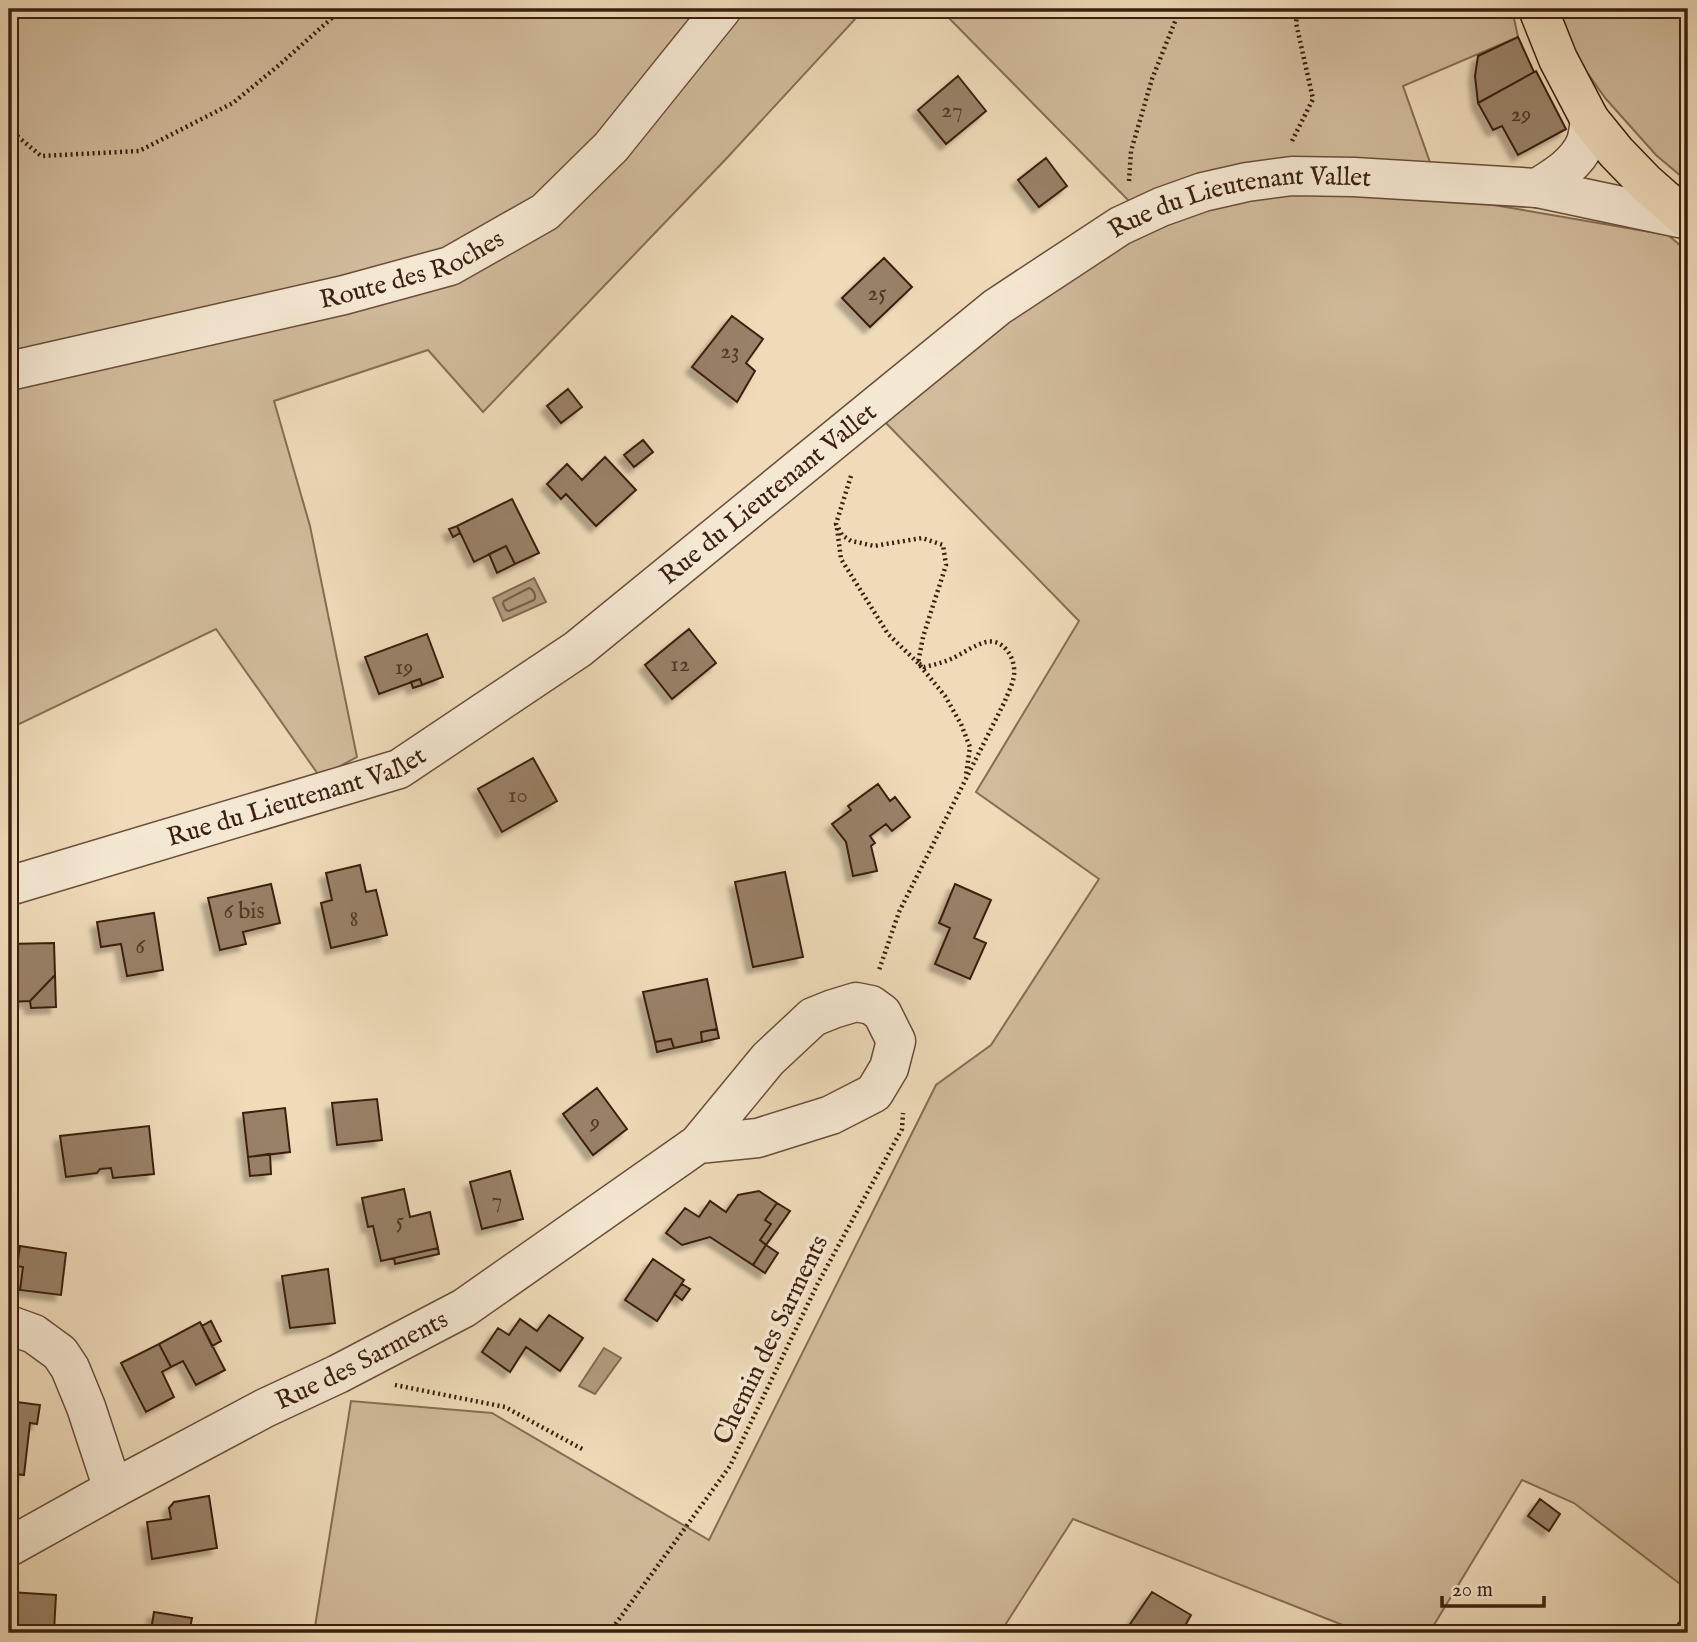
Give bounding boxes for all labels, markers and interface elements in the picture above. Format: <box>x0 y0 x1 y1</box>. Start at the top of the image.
house number: 27 <box>941 96 963 125</box>
house number: 29 <box>1511 100 1531 129</box>
street label: Rue du Lieutenant Vallet <box>1102 159 1372 246</box>
street label: Route des Roches <box>316 222 510 317</box>
house number: 25 <box>867 279 887 308</box>
house number: 23 <box>720 337 740 366</box>
street label: Rue du Lieutenant Vallet <box>653 396 883 592</box>
house number: 12 <box>670 650 690 679</box>
house number: 19 <box>395 653 413 682</box>
street label: Rue du Lieutenant Vallet <box>163 739 432 854</box>
house number: 10 <box>508 781 528 810</box>
house number: 6 bis <box>223 897 265 926</box>
house number: 8 <box>349 905 359 934</box>
house number: 6 <box>135 932 146 961</box>
house number: 9 <box>589 1108 600 1137</box>
house number: 7 <box>492 1186 502 1215</box>
house number: 5 <box>396 1207 404 1236</box>
street label: Chemin des Sarments <box>706 1230 836 1450</box>
street label: Rue des Sarments <box>270 1303 454 1417</box>
scale bar <box>1442 1565 1543 1609</box>
text: 20 m <box>1452 1577 1493 1604</box>

